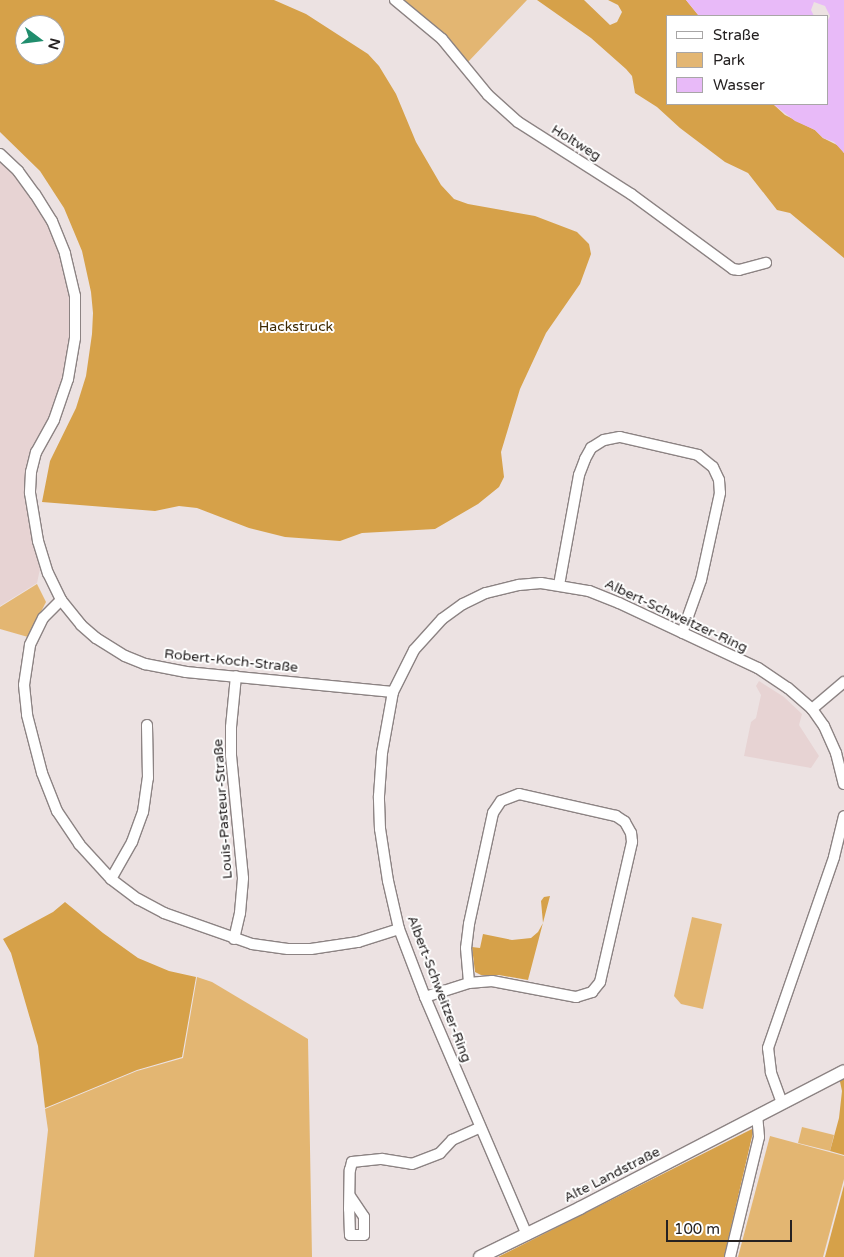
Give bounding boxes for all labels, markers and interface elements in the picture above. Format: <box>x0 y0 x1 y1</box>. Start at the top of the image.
north arrow <box>15 15 65 65</box>
legend <box>666 15 829 105</box>
text: Straße <box>713 26 759 44</box>
text: N <box>44 36 64 51</box>
text: Park <box>713 51 745 69</box>
text: Wasser <box>713 76 765 94</box>
street label: Holtweg <box>548 121 604 165</box>
park label: Hackstruck <box>259 319 333 335</box>
street label: Albert-Schweitzer-Ring <box>602 575 750 657</box>
street label: Robert-Koch-Straße <box>163 646 299 676</box>
street label: Louis-Pasteur-Straße <box>210 738 236 880</box>
street label: Albert-Schweitzer-Ring <box>403 913 475 1065</box>
street label: Alte Landstraße <box>561 1144 663 1206</box>
scale bar <box>669 1210 795 1242</box>
text: 100 m <box>674 1220 720 1238</box>

